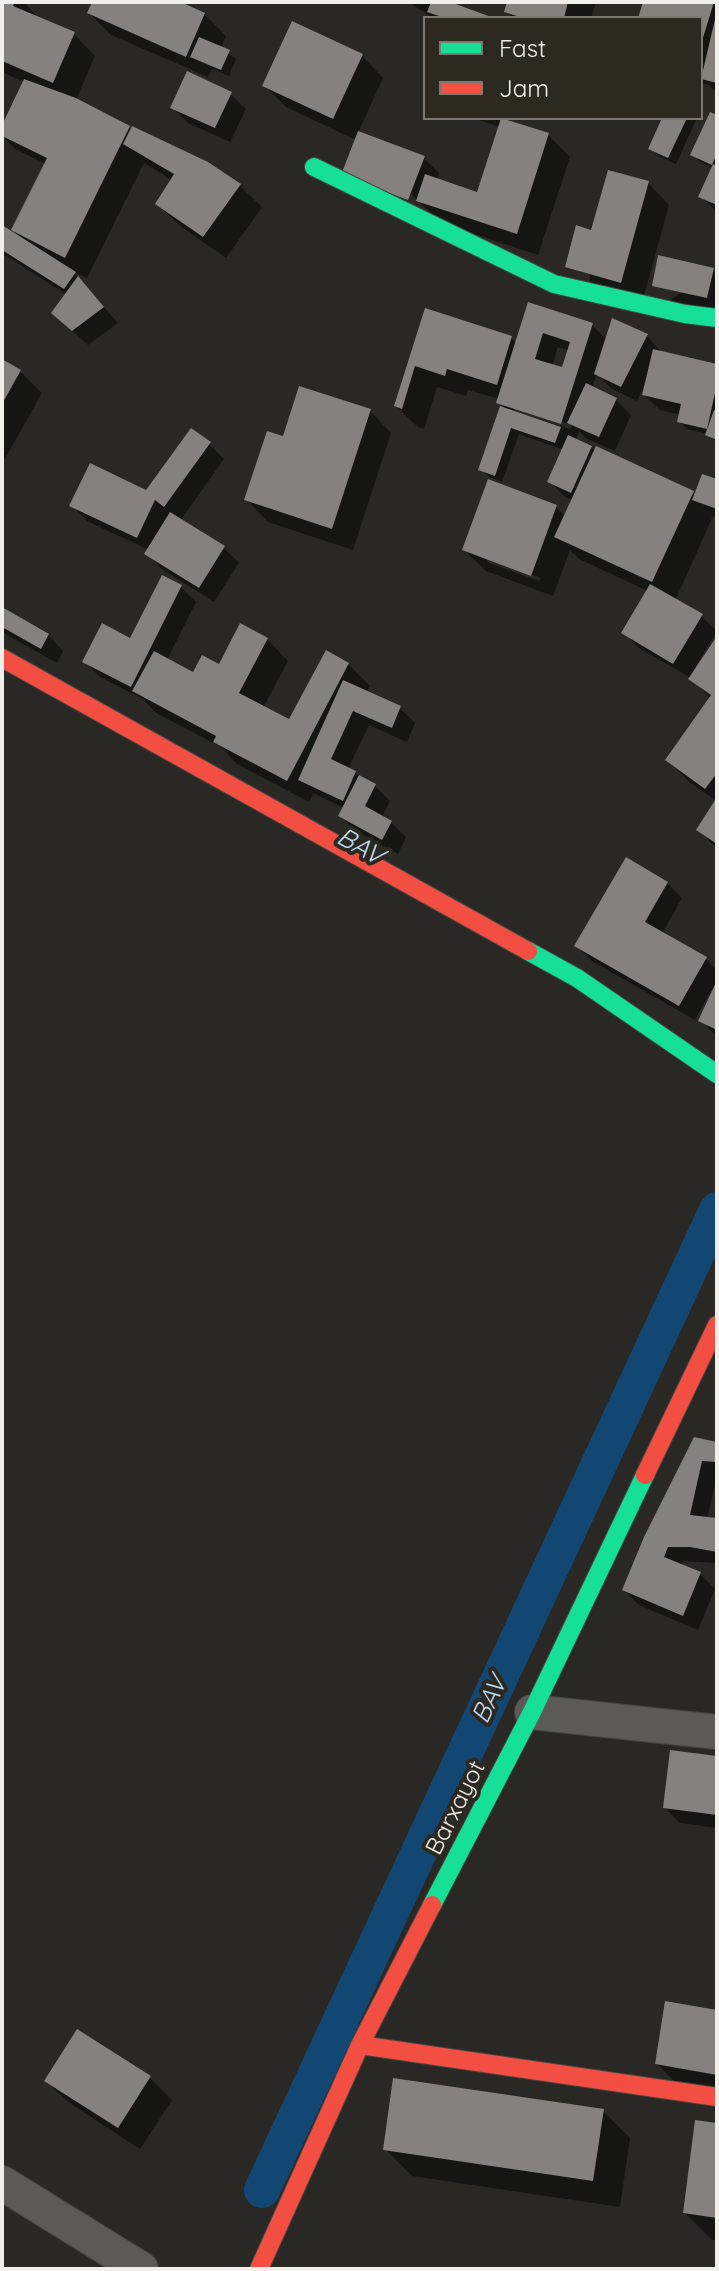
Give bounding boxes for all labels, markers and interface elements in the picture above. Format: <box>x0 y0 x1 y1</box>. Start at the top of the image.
legend <box>423 16 703 120</box>
text: Fast <box>499 33 546 63</box>
text: Jam <box>499 73 549 103</box>
water label: BAV <box>331 822 389 872</box>
water label: BAV <box>466 1671 514 1729</box>
street label: Barxayot <box>420 1756 492 1860</box>

